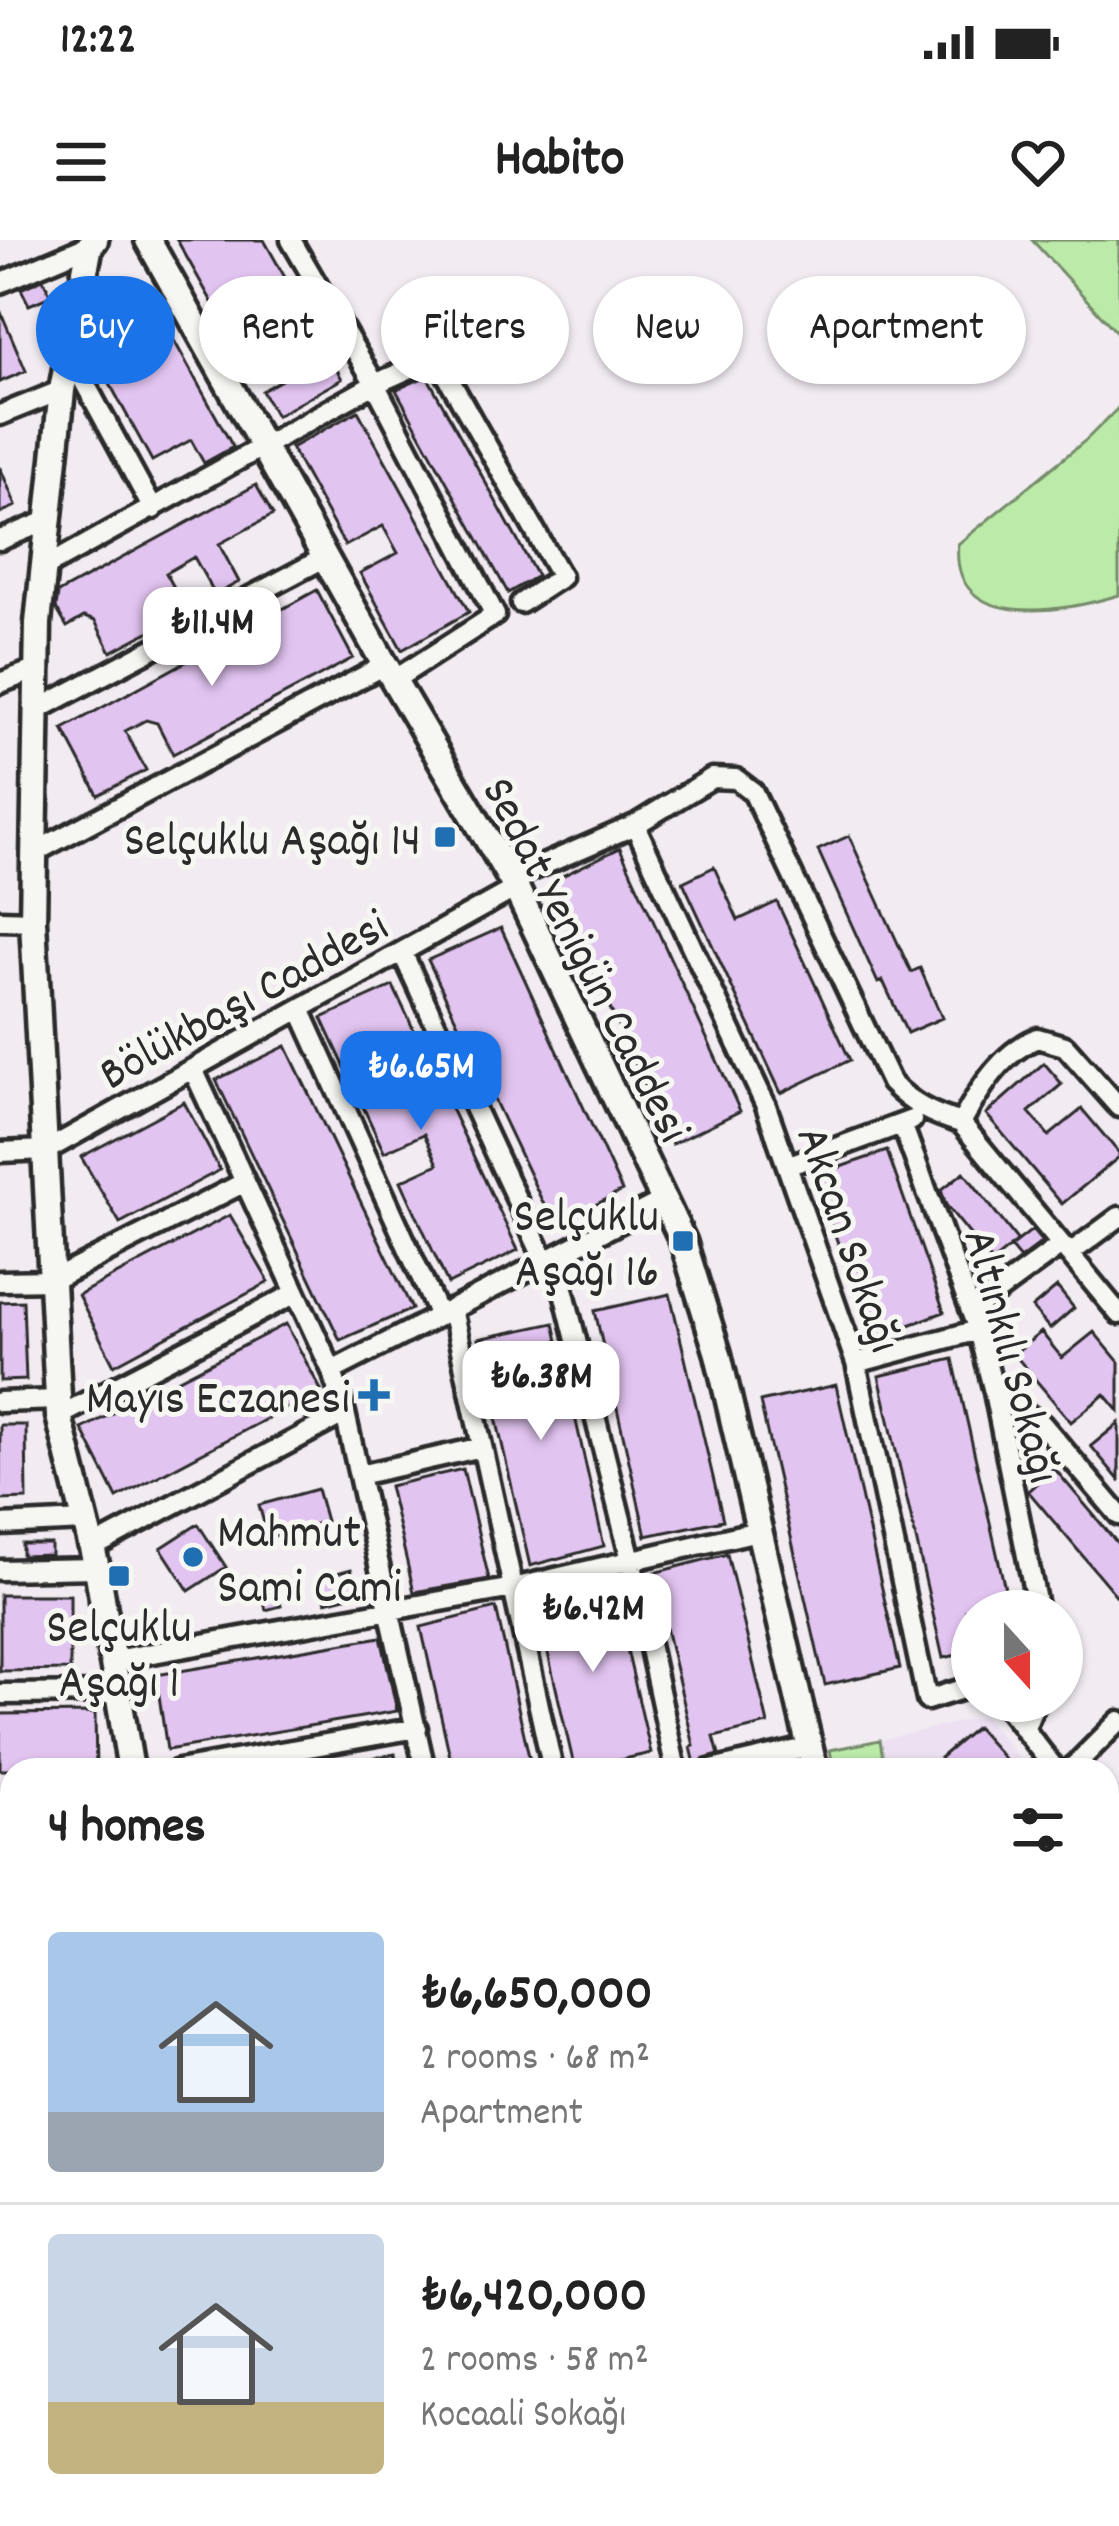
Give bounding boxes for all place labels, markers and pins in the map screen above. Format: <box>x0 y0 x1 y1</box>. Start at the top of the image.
pin: ₺11.4M <box>114 587 310 689</box>
place label: Selçuklu Aşağı 14 <box>124 810 421 879</box>
marker: Selçuklu Aşağı 14 <box>432 824 458 850</box>
pin: ₺6.65M <box>323 1031 519 1133</box>
place label: Selçuklu Aşağı 16 <box>514 1186 659 1310</box>
marker: Selçuklu Aşağı 16 <box>670 1228 696 1254</box>
pin: ₺6.38M <box>443 1341 639 1443</box>
place label: Mayıs Eczanesi <box>86 1368 350 1437</box>
marker: Mayıs Eczanesi <box>361 1382 387 1408</box>
place label: Mahmut Sami Cami <box>217 1502 401 1626</box>
marker: Mahmut Sami Cami <box>180 1544 206 1570</box>
marker: Selçuklu Aşağı 1 <box>106 1563 132 1589</box>
pin: ₺6.42M <box>495 1573 691 1675</box>
place label: Selçuklu Aşağı 1 <box>46 1597 192 1721</box>

